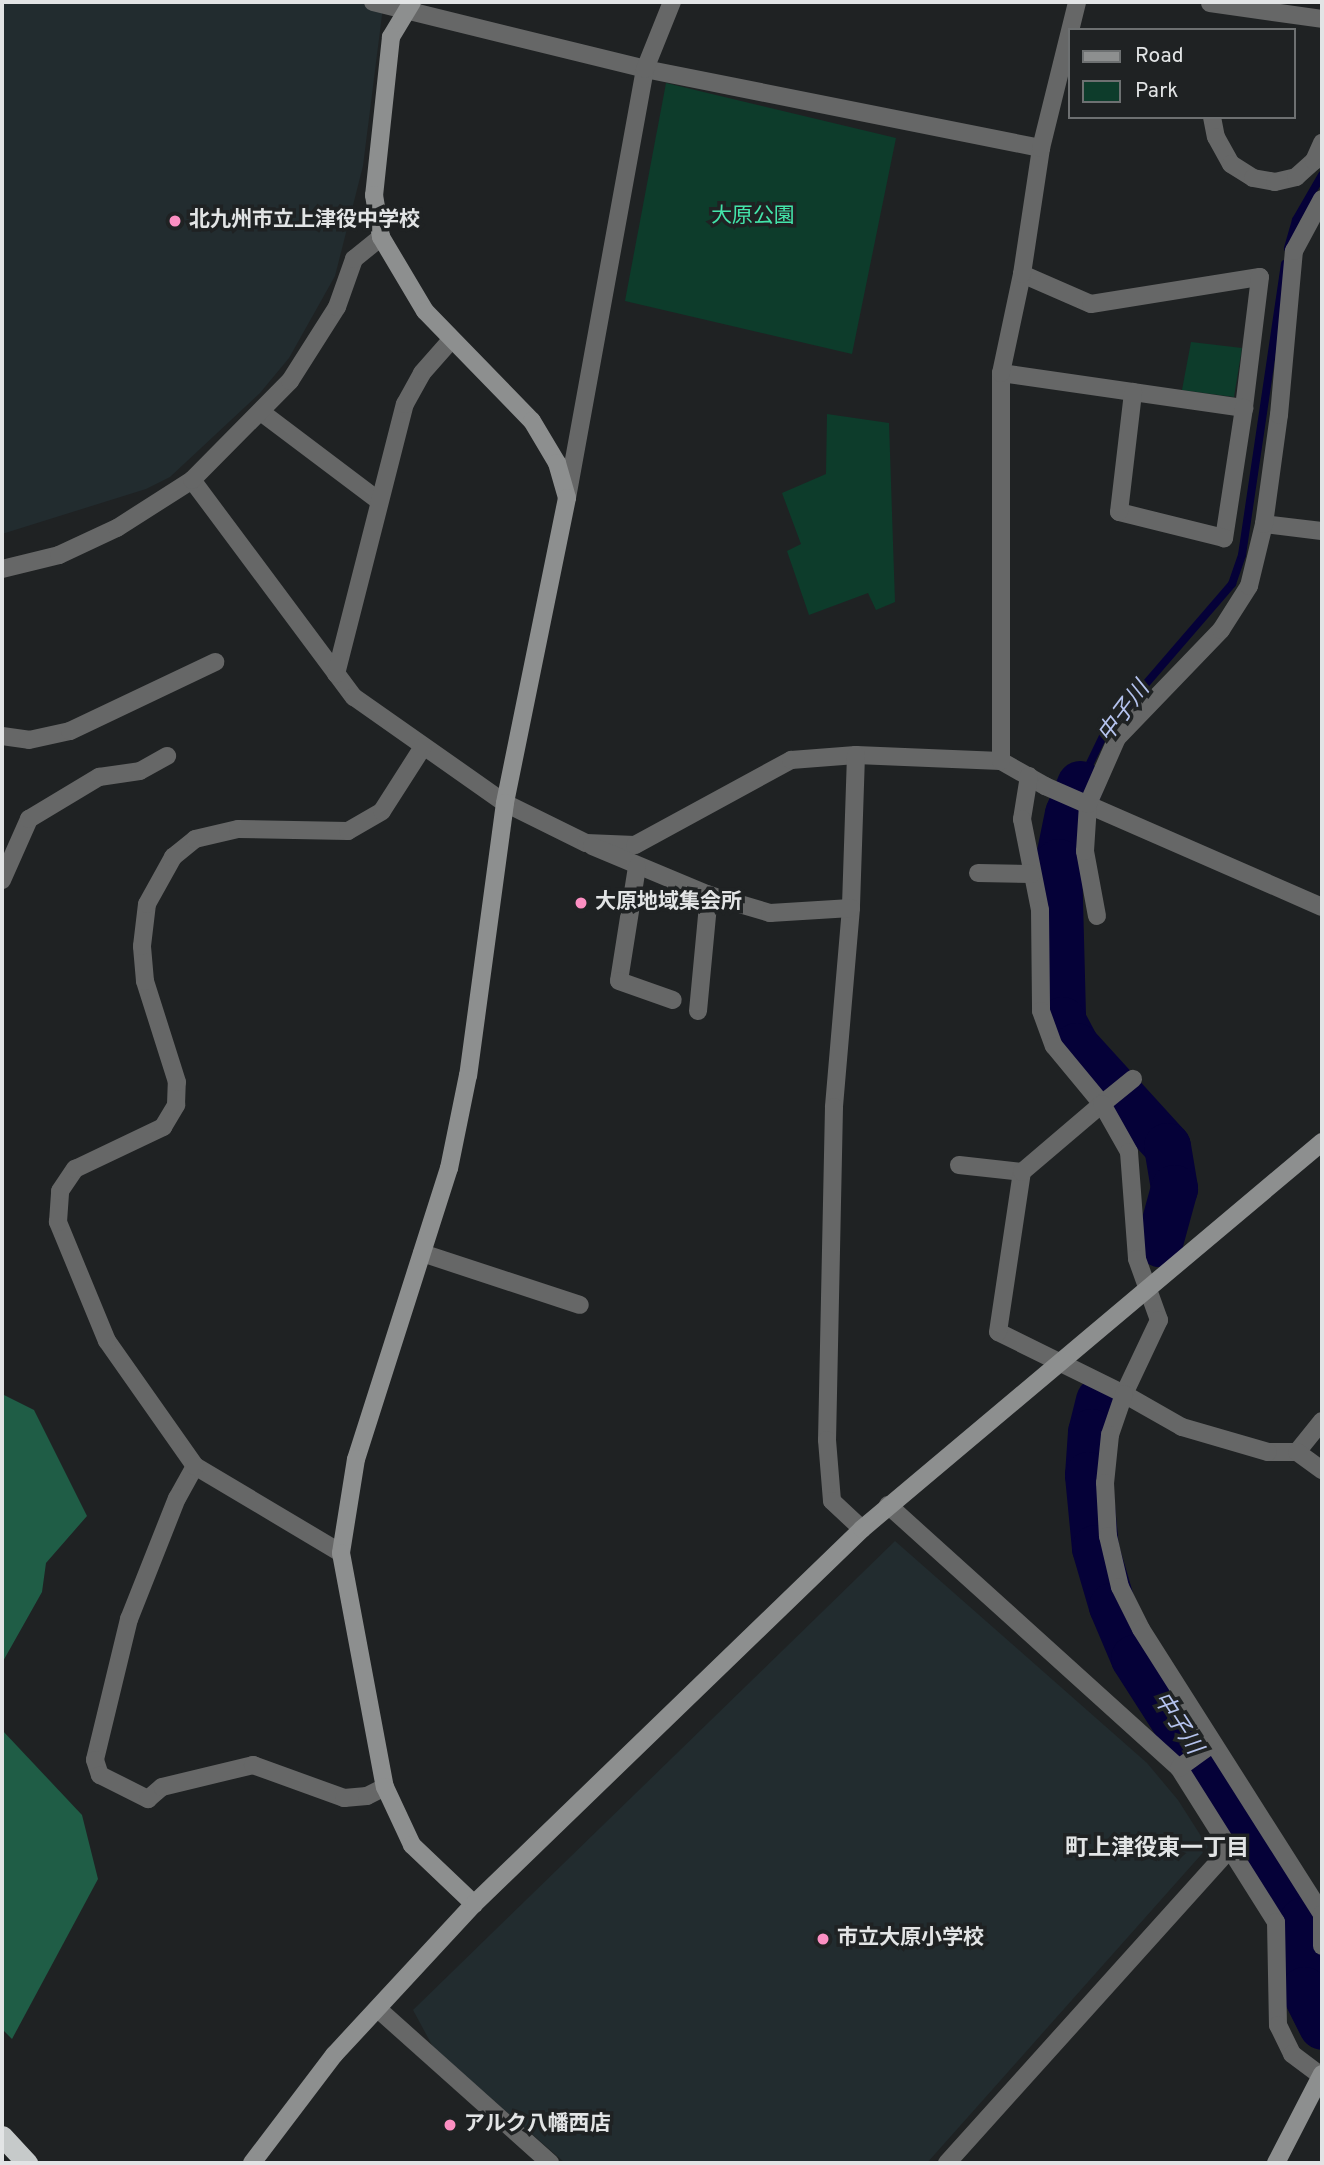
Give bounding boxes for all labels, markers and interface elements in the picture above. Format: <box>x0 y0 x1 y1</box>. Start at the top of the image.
legend <box>1068 28 1296 119</box>
text: Road <box>1135 43 1184 70</box>
text: Park <box>1135 78 1178 105</box>
park label: 大原公園 <box>711 204 795 230</box>
place label: 北九州市立上津役中学校 <box>189 208 420 234</box>
marker: 北九州市立上津役中学校 <box>167 213 183 229</box>
water label: 中子川 <box>1093 677 1157 749</box>
place label: 大原地域集会所 <box>595 890 742 916</box>
marker: 大原地域集会所 <box>573 895 589 911</box>
water label: 中子川 <box>1146 1688 1206 1760</box>
district label: 町上津役東一丁目 <box>1065 1836 1249 1864</box>
place label: 市立大原小学校 <box>837 1926 984 1952</box>
marker: 市立大原小学校 <box>815 1931 831 1947</box>
place label: アルク八幡西店 <box>464 2112 611 2138</box>
marker: アルク八幡西店 <box>442 2117 458 2133</box>

